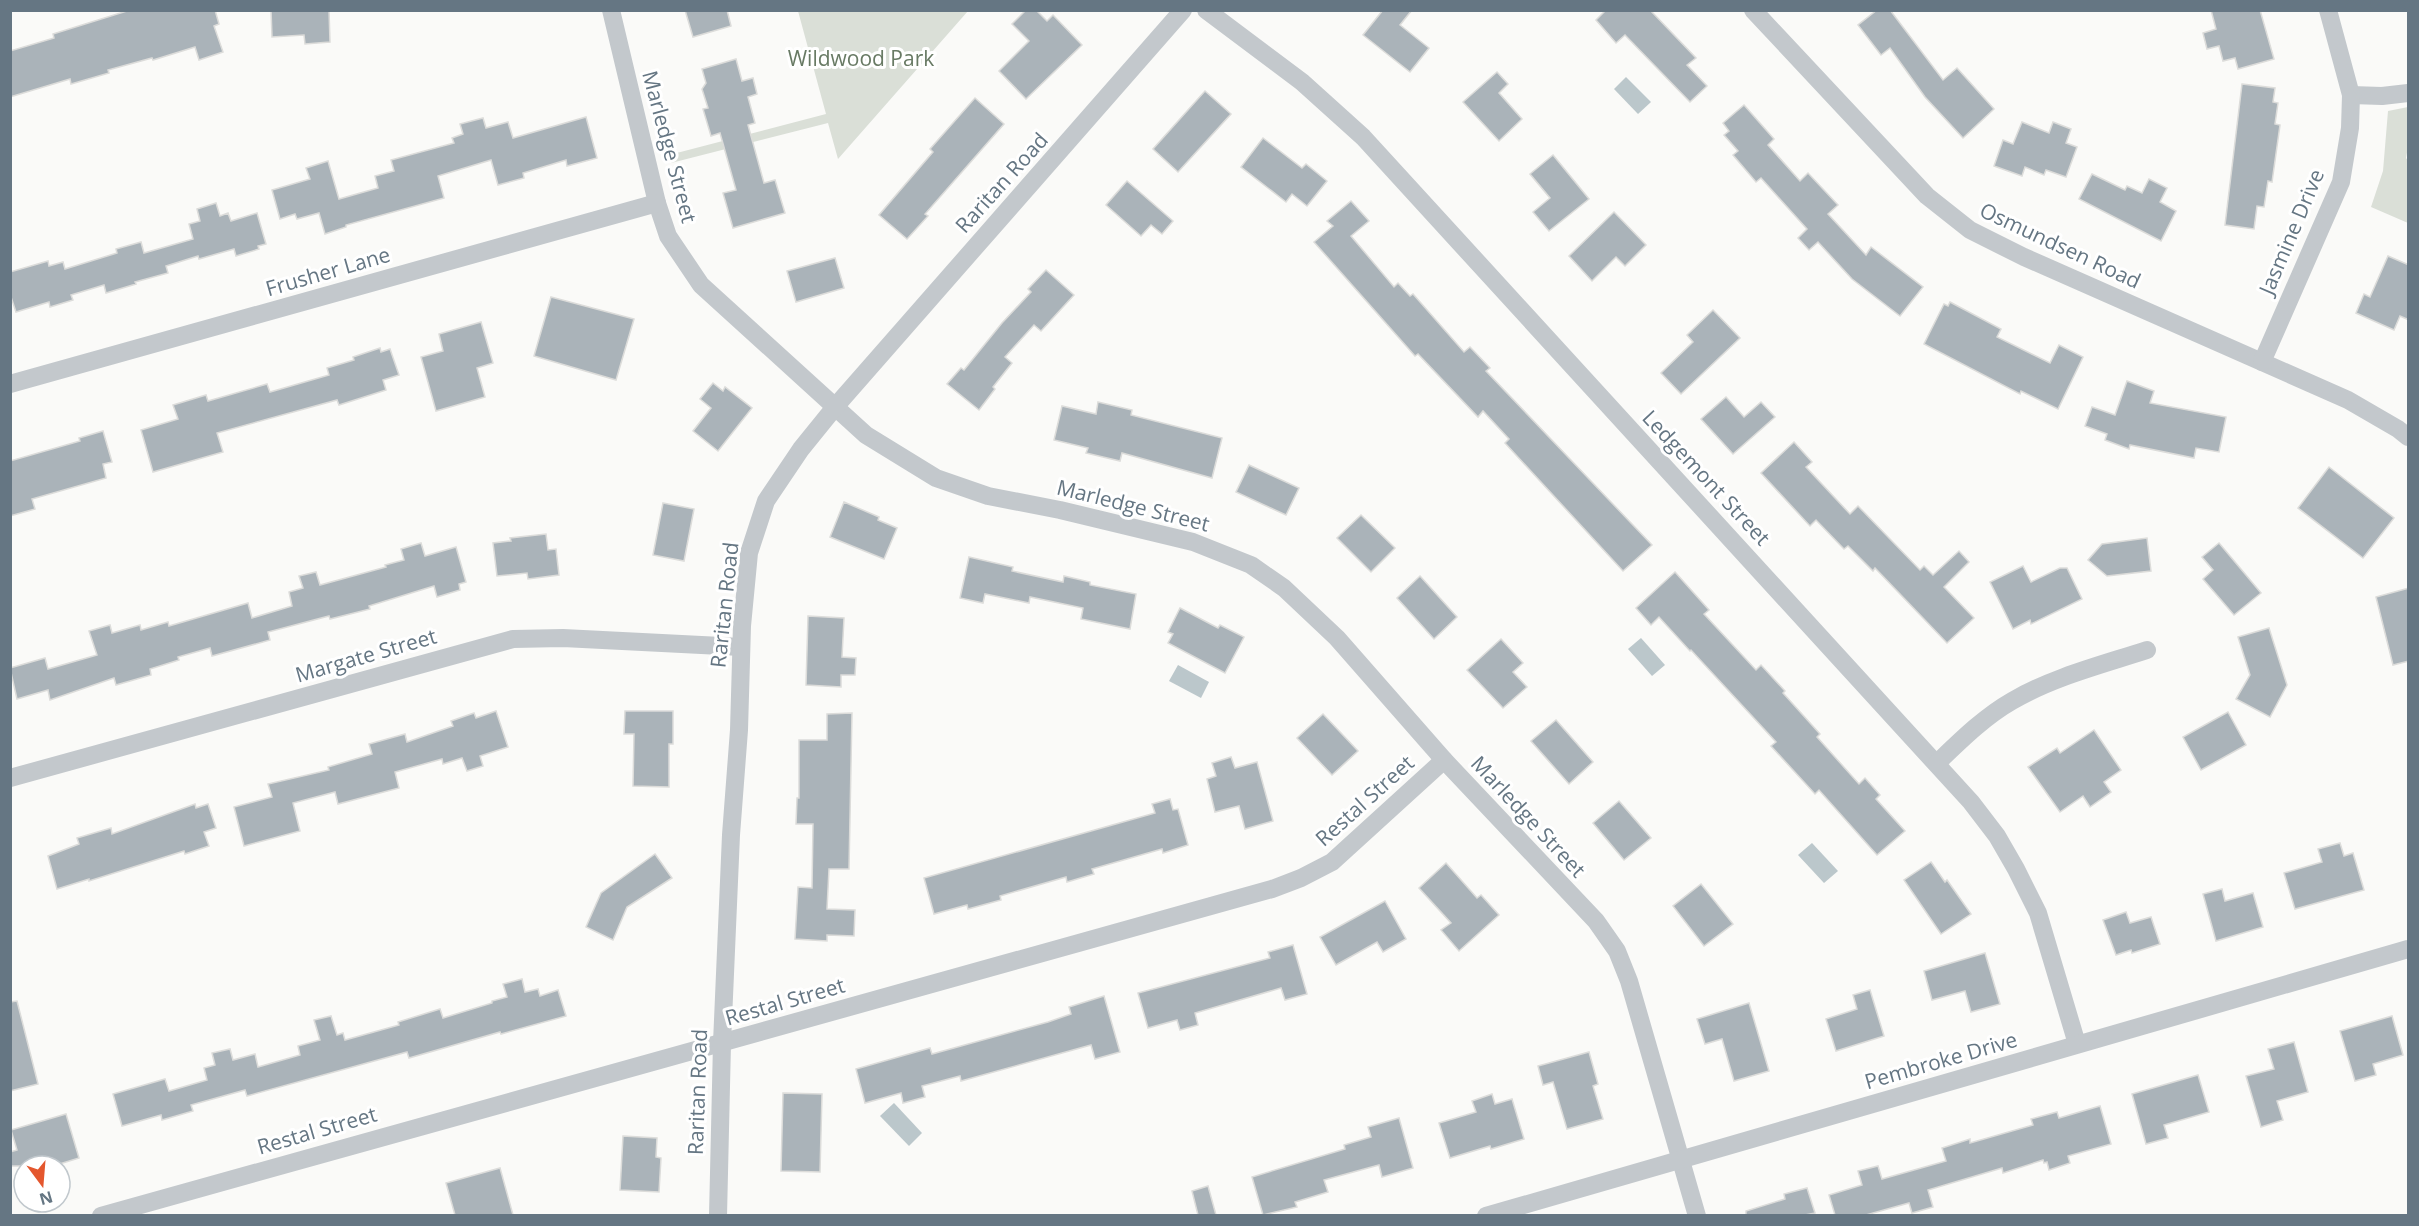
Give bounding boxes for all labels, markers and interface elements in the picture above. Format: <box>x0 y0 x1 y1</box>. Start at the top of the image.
park label: Wildwood Park <box>788 44 934 72</box>
street label: Marledge Street <box>636 68 704 226</box>
street label: Raritan Road <box>949 126 1054 239</box>
street label: Jasmine Drive <box>2251 165 2330 300</box>
street label: Osmundsen Road <box>1975 196 2145 295</box>
street label: Frusher Lane <box>262 240 393 302</box>
street label: Ledgemont Street <box>1637 404 1777 551</box>
street label: Marledge Street <box>1054 473 1213 538</box>
street label: Raritan Road <box>703 541 745 669</box>
street label: Margate Street <box>292 622 440 689</box>
street label: Restal Street <box>1309 749 1420 852</box>
street label: Marledge Street <box>1465 750 1592 883</box>
street label: Restal Street <box>722 971 848 1031</box>
street label: Pembroke Drive <box>1861 1025 2020 1095</box>
street label: Raritan Road <box>681 1028 713 1155</box>
street label: Restal Street <box>254 1100 380 1160</box>
north arrow <box>12 1154 72 1214</box>
text: N <box>37 1186 55 1211</box>

